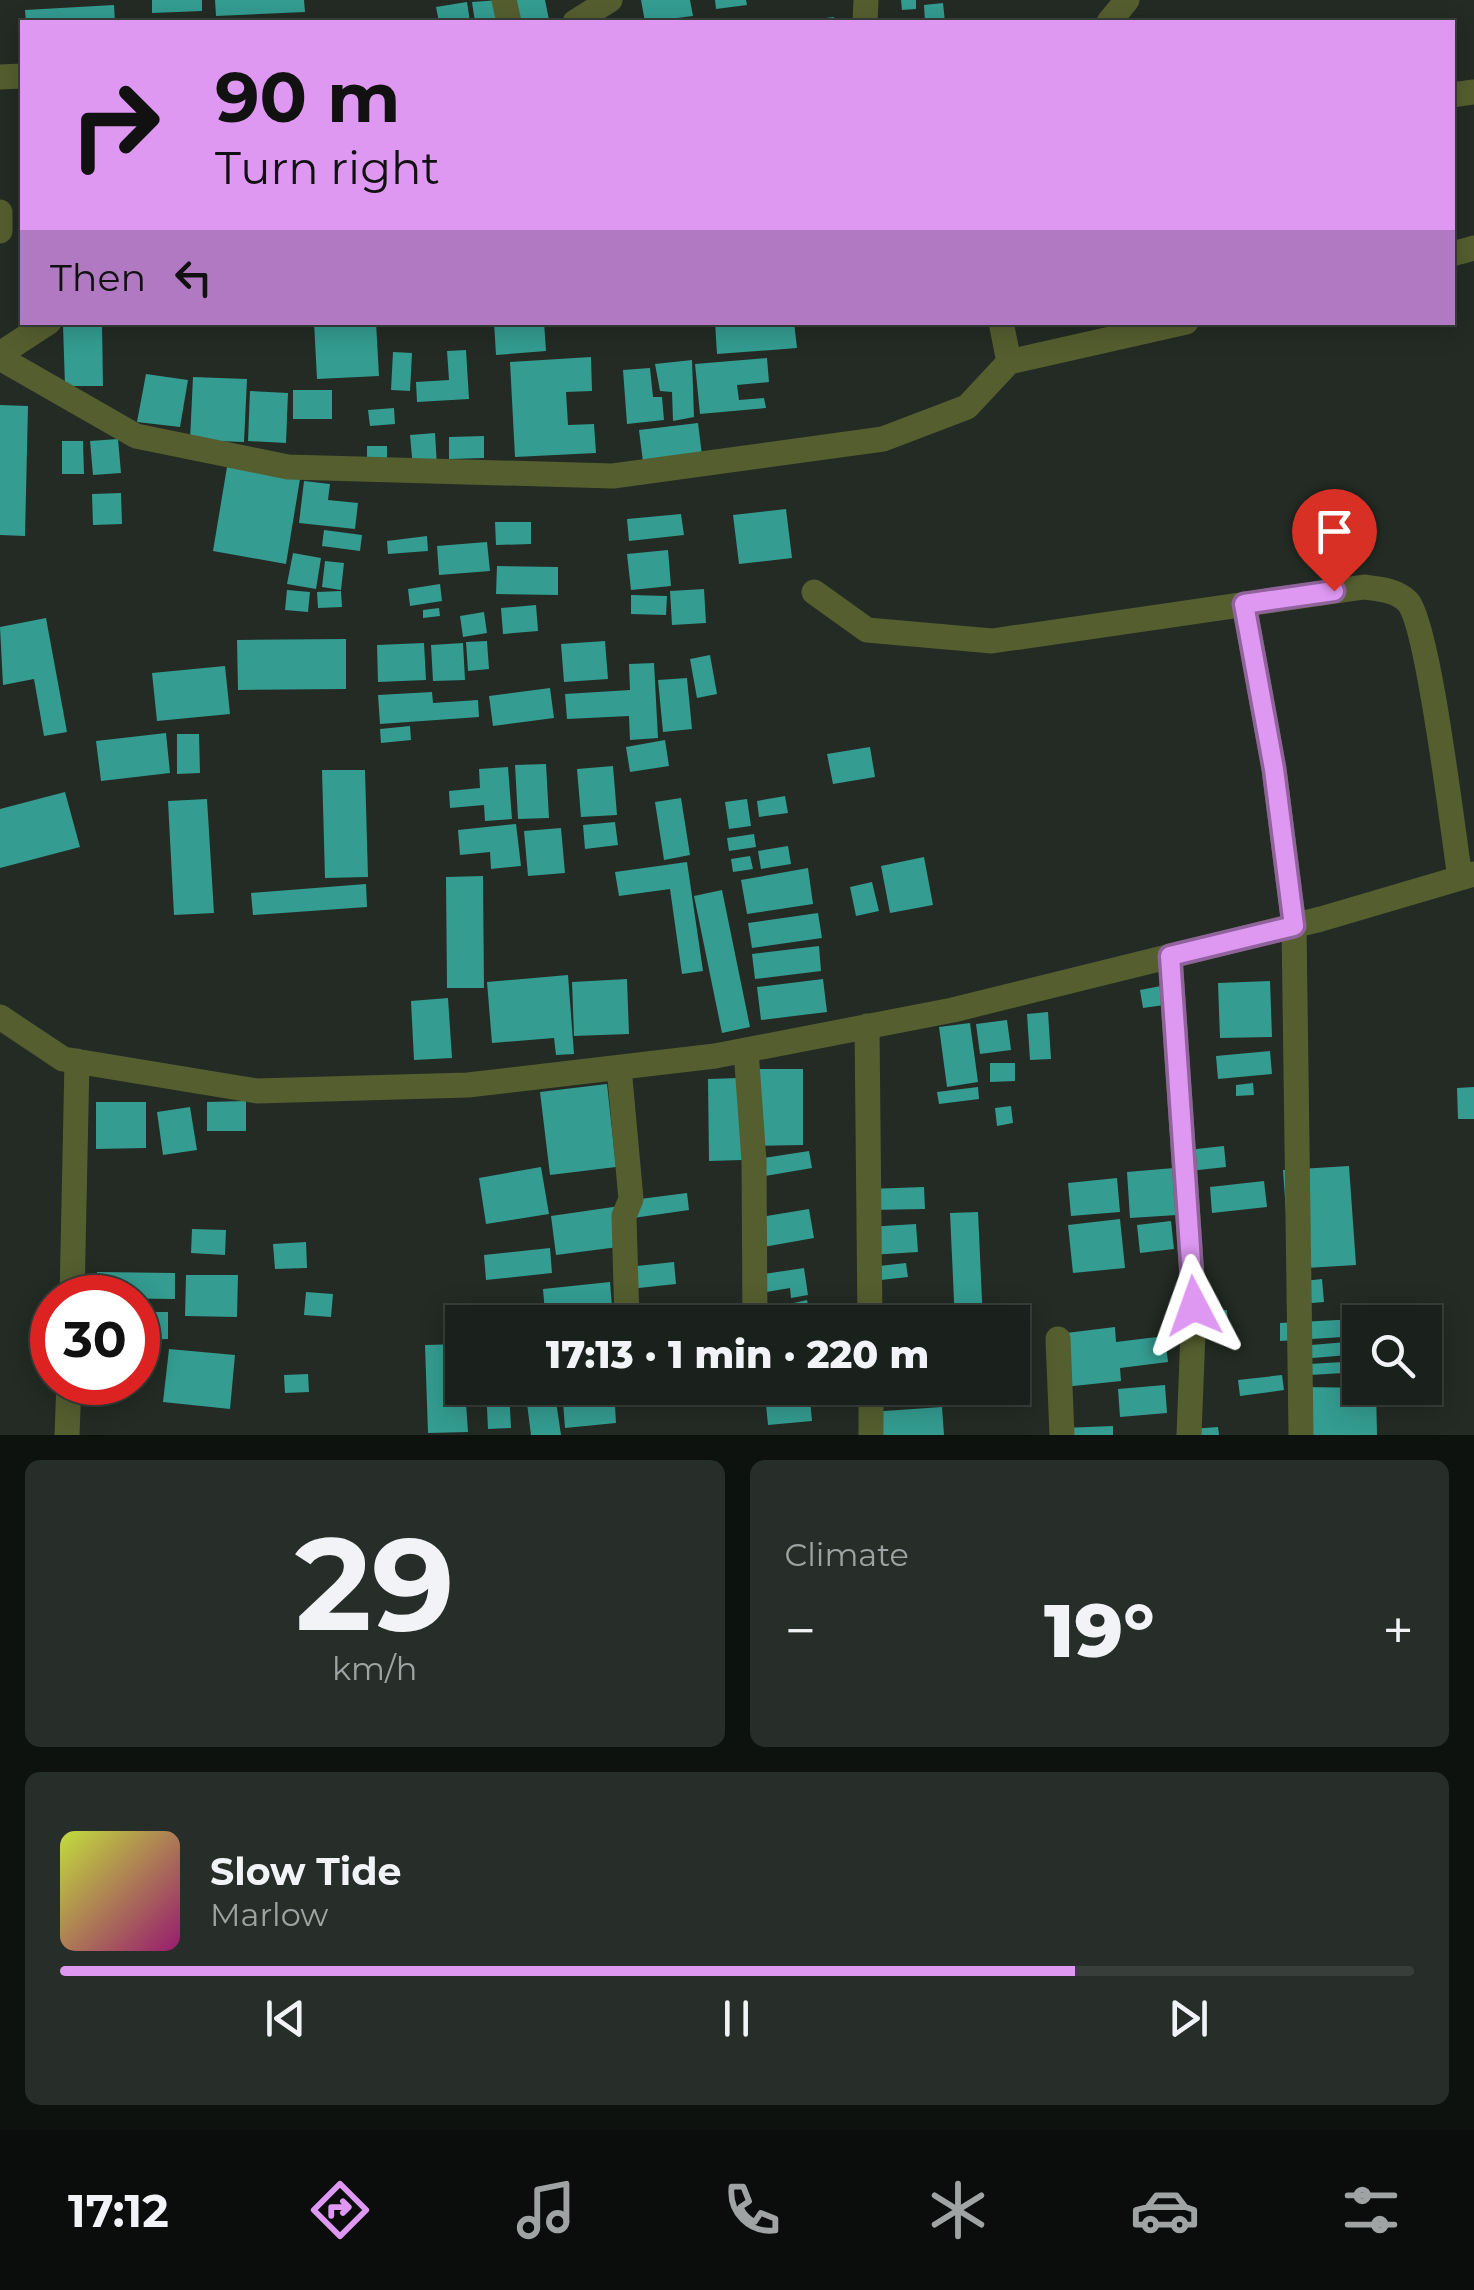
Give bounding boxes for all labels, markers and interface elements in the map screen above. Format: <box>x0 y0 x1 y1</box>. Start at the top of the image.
text: 90 m <box>215 54 400 140</box>
icon: right <box>50 60 180 190</box>
text: Turn right <box>215 140 440 195</box>
icon: left <box>166 250 221 305</box>
text: Then <box>50 254 146 301</box>
pin <box>1292 489 1377 592</box>
icon: arrive <box>1307 504 1362 559</box>
position arrow <box>1142 1254 1246 1358</box>
speed limit sign: 30 <box>30 1275 160 1405</box>
map controls <box>1342 1305 1442 1405</box>
button: search <box>1342 1305 1442 1405</box>
text: 17:13 · 1 min · 220 m <box>546 1331 929 1378</box>
text: 29 <box>295 1504 455 1663</box>
text: Climate <box>785 1535 909 1574</box>
text: 19° <box>1044 1584 1154 1676</box>
text: − <box>785 1597 816 1664</box>
text: + <box>1382 1597 1414 1664</box>
text: km/h <box>332 1649 417 1688</box>
text: Slow Tide <box>210 1848 402 1895</box>
text: Marlow <box>210 1895 328 1934</box>
icon: previous <box>258 1991 313 2046</box>
icon: pause <box>709 1991 764 2046</box>
icon: next <box>1161 1991 1216 2046</box>
icon: directions <box>305 2175 375 2245</box>
icon: music <box>511 2175 581 2245</box>
icon: phone <box>717 2175 787 2245</box>
icon: climate <box>923 2175 993 2245</box>
icon: car <box>1130 2175 1200 2245</box>
icon: filters <box>1336 2175 1406 2245</box>
text: 17:12 <box>68 2183 169 2238</box>

